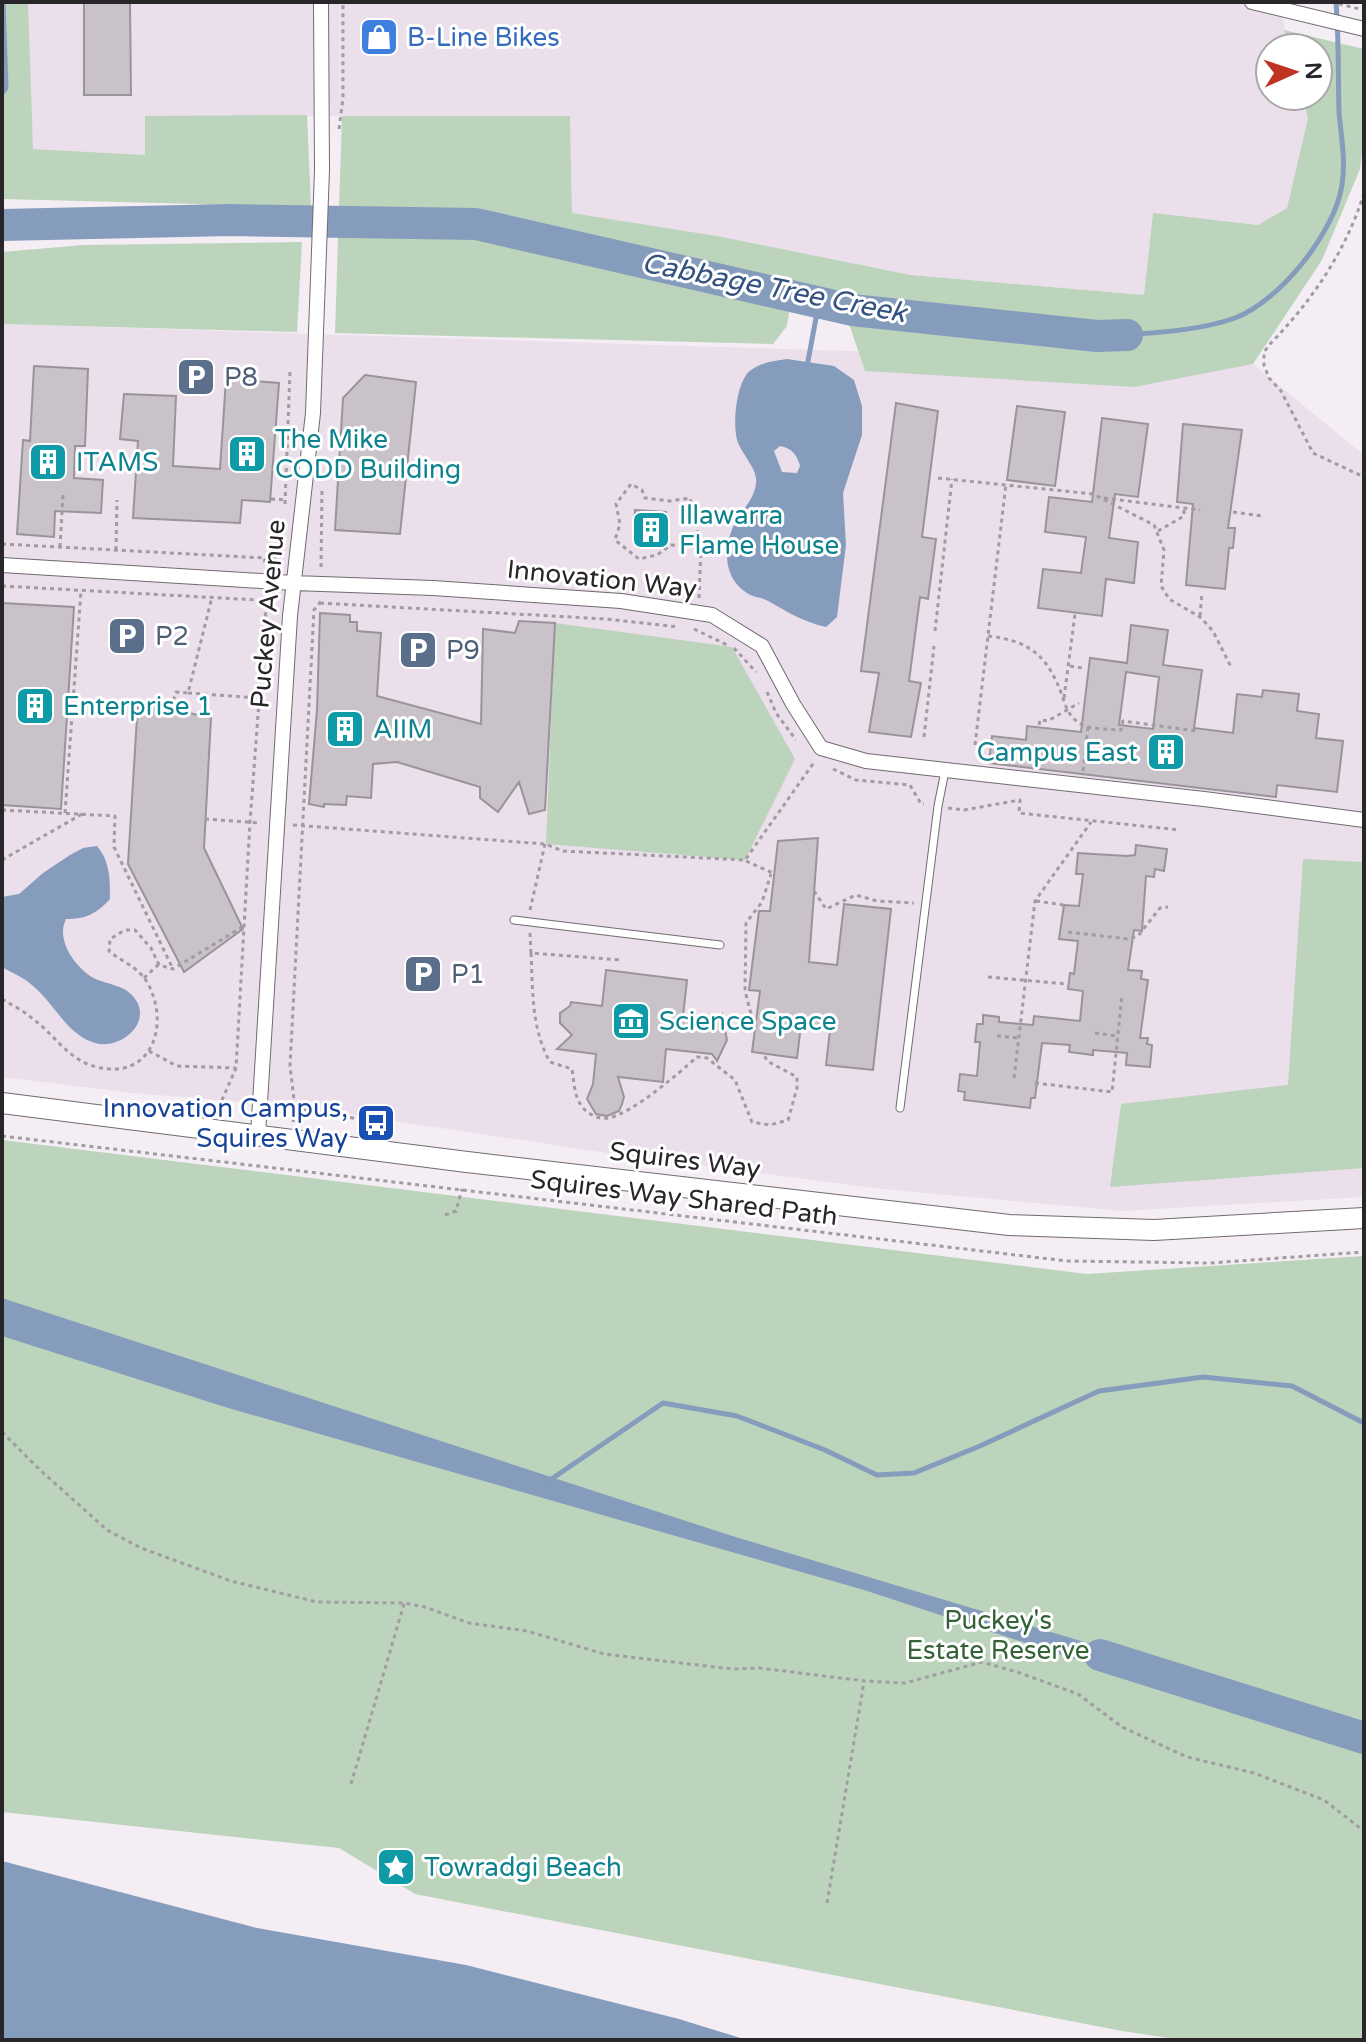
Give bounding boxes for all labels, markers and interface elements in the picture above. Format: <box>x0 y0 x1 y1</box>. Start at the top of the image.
shop icon: B-Line Bikes <box>358 16 400 58</box>
place label: B-Line Bikes <box>407 22 560 53</box>
north arrow <box>1254 32 1334 112</box>
text: N <box>1300 62 1326 81</box>
water label: Cabbage Tree Creek <box>639 246 911 331</box>
parking icon: P8 <box>175 356 217 398</box>
place label: P8 <box>224 362 258 393</box>
place label: The Mike CODD Building <box>275 424 461 485</box>
building icon: The Mike CODD Building <box>226 433 268 475</box>
building icon: ITAMS <box>27 441 69 483</box>
place label: ITAMS <box>76 447 158 478</box>
place label: Illawarra Flame House <box>679 500 839 561</box>
building icon: Illawarra Flame House <box>630 509 672 551</box>
street label: Puckey Avenue <box>244 518 292 710</box>
street label: Innovation Way <box>506 554 699 604</box>
parking icon: P2 <box>106 615 148 657</box>
place label: P2 <box>155 621 189 652</box>
parking icon: P9 <box>397 629 439 671</box>
place label: P9 <box>446 635 480 666</box>
building icon: Enterprise 1 <box>14 685 56 727</box>
place label: Enterprise 1 <box>63 691 212 722</box>
building icon: AIIM <box>324 708 366 750</box>
place label: AIIM <box>373 714 432 745</box>
building icon: Campus East <box>1145 731 1187 773</box>
place label: Campus East <box>977 737 1138 768</box>
parking icon: P1 <box>402 953 444 995</box>
place label: P1 <box>451 959 485 990</box>
museum icon: Science Space <box>610 1000 652 1042</box>
place label: Science Space <box>659 1006 836 1037</box>
place label: Innovation Campus, Squires Way <box>103 1093 348 1154</box>
bus stop icon: Innovation Campus, Squires Way <box>355 1102 397 1144</box>
street label: Squires Way <box>608 1135 762 1185</box>
street label: Squires Way Shared Path <box>529 1164 839 1232</box>
park label: Puckey's Estate Reserve <box>907 1605 1089 1666</box>
place icon: Towradgi Beach <box>375 1846 417 1888</box>
place label: Towradgi Beach <box>424 1852 622 1883</box>

